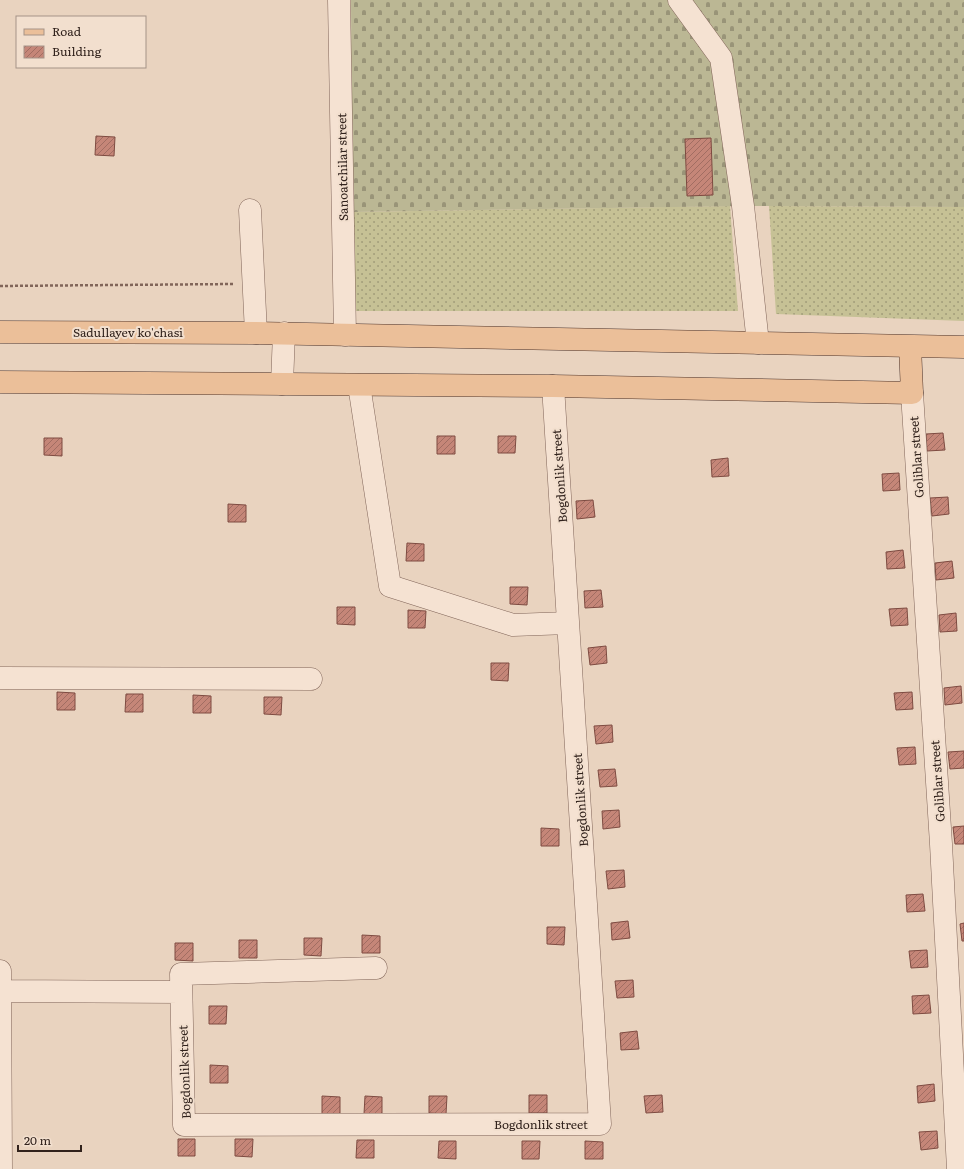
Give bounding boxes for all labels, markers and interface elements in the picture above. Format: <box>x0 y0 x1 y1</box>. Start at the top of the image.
legend <box>16 16 146 68</box>
text: Road <box>52 22 82 40</box>
text: Building <box>52 42 102 60</box>
street label: Sanoatchilar street <box>332 113 352 221</box>
street label: Sadullayev ko'chasi <box>73 323 183 341</box>
street label: Goliblar street <box>904 415 928 498</box>
street label: Bogdonlik street <box>547 428 571 523</box>
street label: Goliblar street <box>925 739 949 822</box>
street label: Bogdonlik street <box>568 752 592 847</box>
street label: Bogdonlik street <box>173 1025 195 1119</box>
street label: Bogdonlik street <box>494 1115 588 1133</box>
scale bar <box>18 1127 81 1153</box>
text: 20 m <box>24 1131 51 1149</box>

